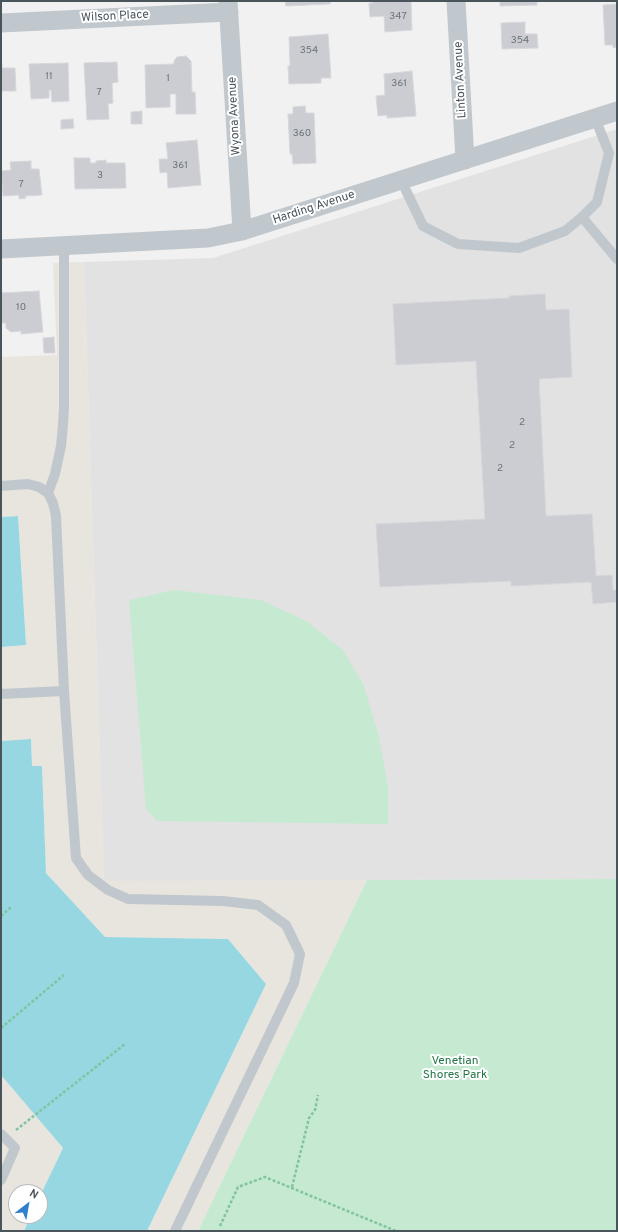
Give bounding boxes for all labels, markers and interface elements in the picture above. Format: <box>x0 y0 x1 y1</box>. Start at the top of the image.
street label: Wilson Place <box>81 8 149 26</box>
house number: 347 <box>389 11 407 23</box>
house number: 354 <box>511 35 529 47</box>
street label: Linton Avenue <box>452 41 470 119</box>
house number: 354 <box>300 45 318 57</box>
house number: 11 <box>45 71 53 83</box>
house number: 1 <box>166 73 170 85</box>
street label: Wyona Avenue <box>226 76 244 156</box>
house number: 361 <box>391 78 407 90</box>
house number: 7 <box>96 87 102 99</box>
house number: 360 <box>293 128 311 140</box>
house number: 361 <box>172 160 188 172</box>
house number: 3 <box>97 170 103 182</box>
house number: 7 <box>18 179 24 191</box>
street label: Harding Avenue <box>271 188 357 228</box>
house number: 10 <box>16 302 26 314</box>
house number: 2 <box>519 417 525 429</box>
house number: 2 <box>509 440 515 452</box>
house number: 2 <box>497 463 503 475</box>
park label: Venetian Shores Park <box>423 1055 487 1083</box>
north arrow <box>8 1184 48 1224</box>
text: N <box>27 1187 41 1203</box>

